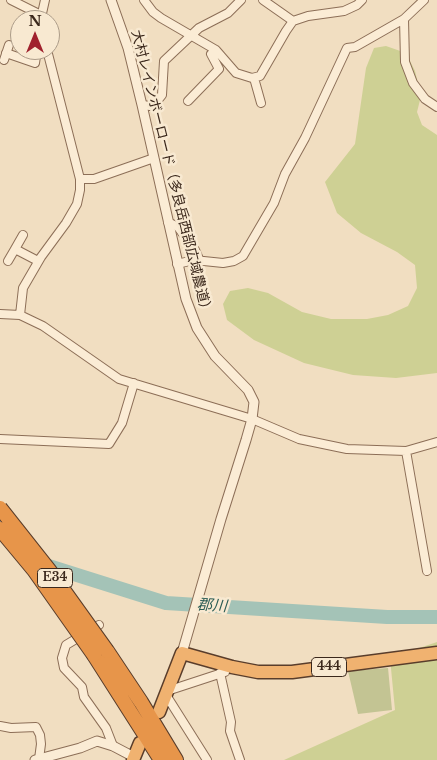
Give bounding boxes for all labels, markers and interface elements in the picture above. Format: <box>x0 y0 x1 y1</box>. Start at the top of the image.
north arrow <box>10 10 60 60</box>
text: N <box>28 12 42 30</box>
street label: 大村レインボーロード（多良岳西部広域農道） <box>127 28 215 318</box>
road number: E34 <box>38 568 72 588</box>
water label: 郡川 <box>196 596 228 616</box>
road number: 444 <box>312 658 346 676</box>

